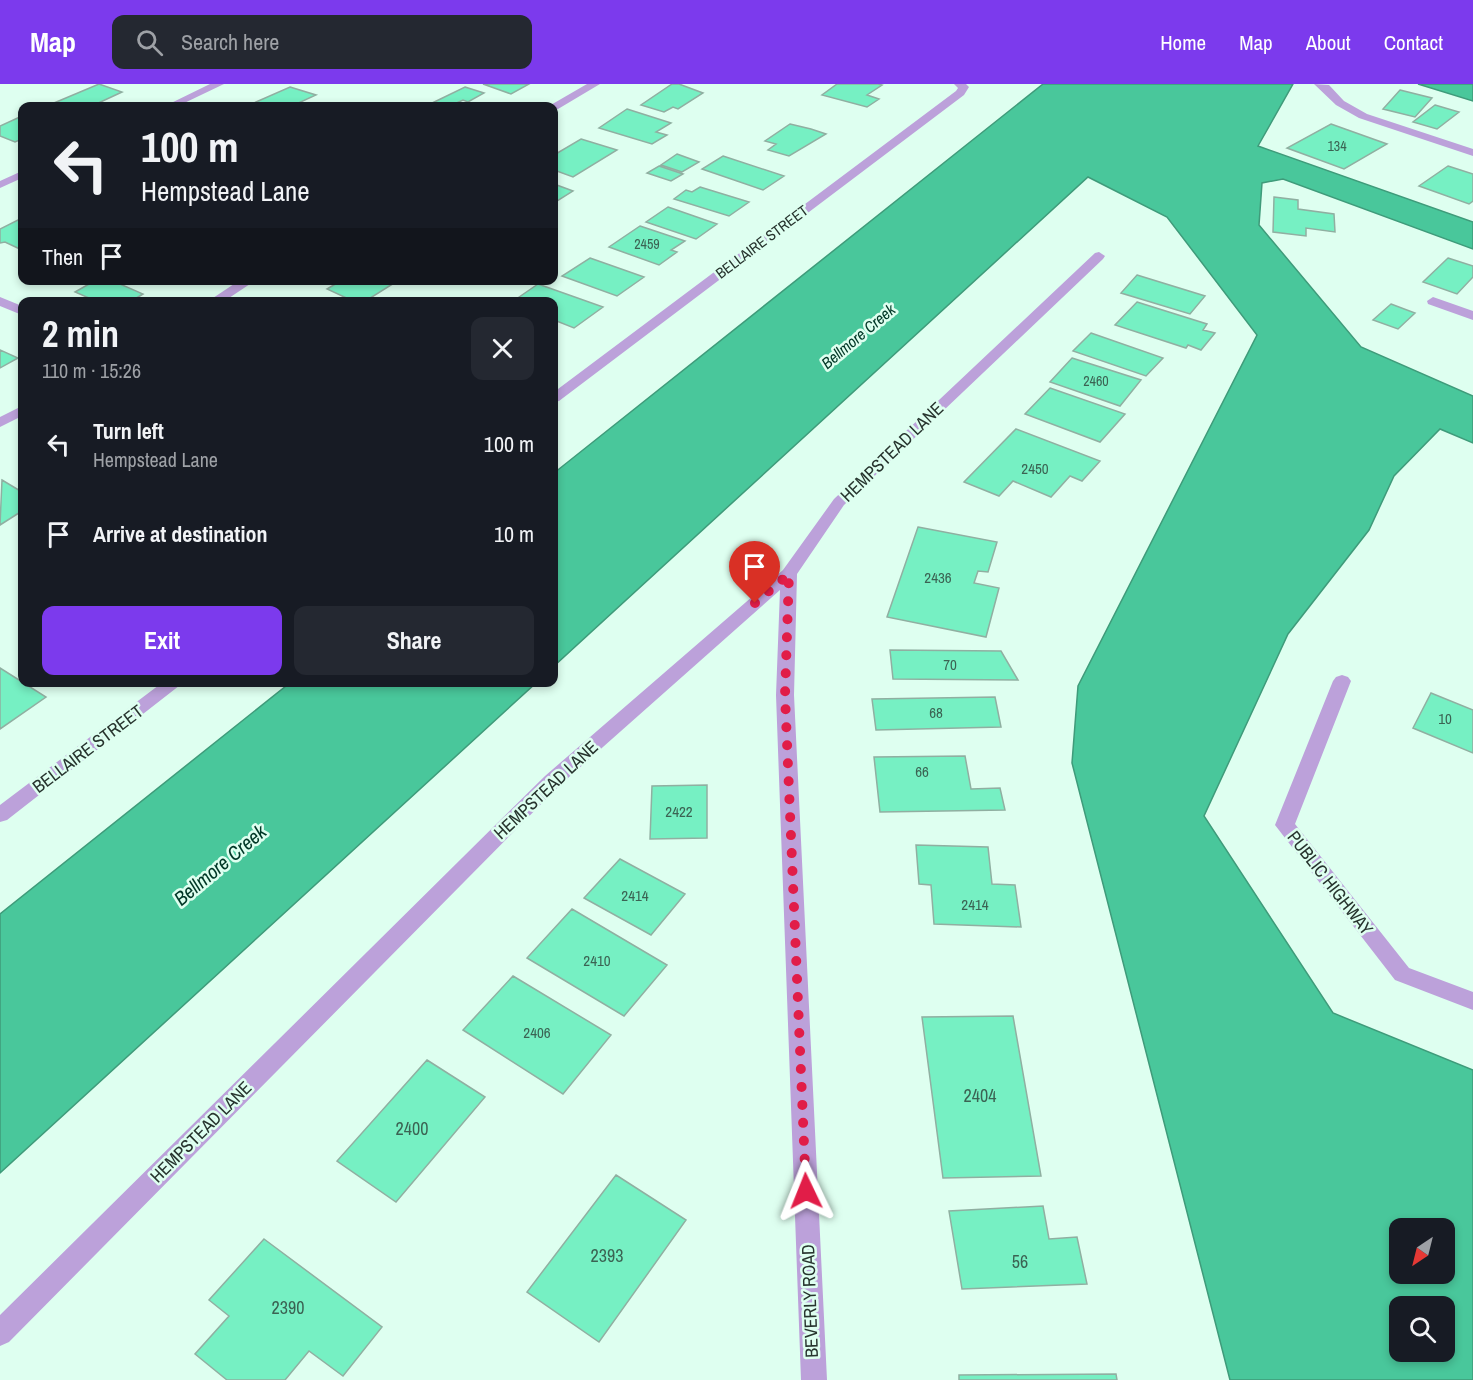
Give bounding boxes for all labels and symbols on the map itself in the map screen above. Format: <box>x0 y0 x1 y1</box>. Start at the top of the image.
house number: 134 <box>1327 137 1347 155</box>
street label: BELLAIRE STREET <box>711 200 813 283</box>
house number: 2459 <box>634 235 660 253</box>
water label: Bellmore Creek <box>816 298 900 373</box>
house number: 2460 <box>1083 372 1109 390</box>
street label: HEMPSTEAD LANE <box>835 396 949 507</box>
house number: 2450 <box>1021 458 1049 479</box>
pin <box>729 541 780 603</box>
house number: 2436 <box>924 567 952 588</box>
house number: 70 <box>943 654 957 675</box>
street label: BELLAIRE STREET <box>27 699 148 799</box>
house number: 68 <box>929 702 943 723</box>
house number: 10 <box>1438 708 1452 729</box>
street label: HEMPSTEAD LANE <box>488 735 603 845</box>
house number: 66 <box>915 761 929 782</box>
house number: 2422 <box>665 801 693 822</box>
water label: Bellmore Creek <box>168 817 272 911</box>
street label: PUBLIC HIGHWAY <box>1282 825 1379 940</box>
house number: 2414 <box>621 885 649 906</box>
house number: 2414 <box>961 894 989 915</box>
house number: 2410 <box>583 950 611 971</box>
house number: 2406 <box>523 1022 551 1043</box>
street label: HEMPSTEAD LANE <box>144 1075 257 1188</box>
house number: 2404 <box>964 1083 996 1108</box>
house number: 2400 <box>396 1116 428 1141</box>
position arrow <box>774 1159 838 1223</box>
north arrow <box>1389 1218 1455 1284</box>
house number: 2393 <box>591 1243 623 1268</box>
street label: BEVERLY ROAD <box>795 1244 824 1358</box>
house number: 56 <box>1012 1249 1028 1274</box>
house number: 2390 <box>272 1295 304 1320</box>

